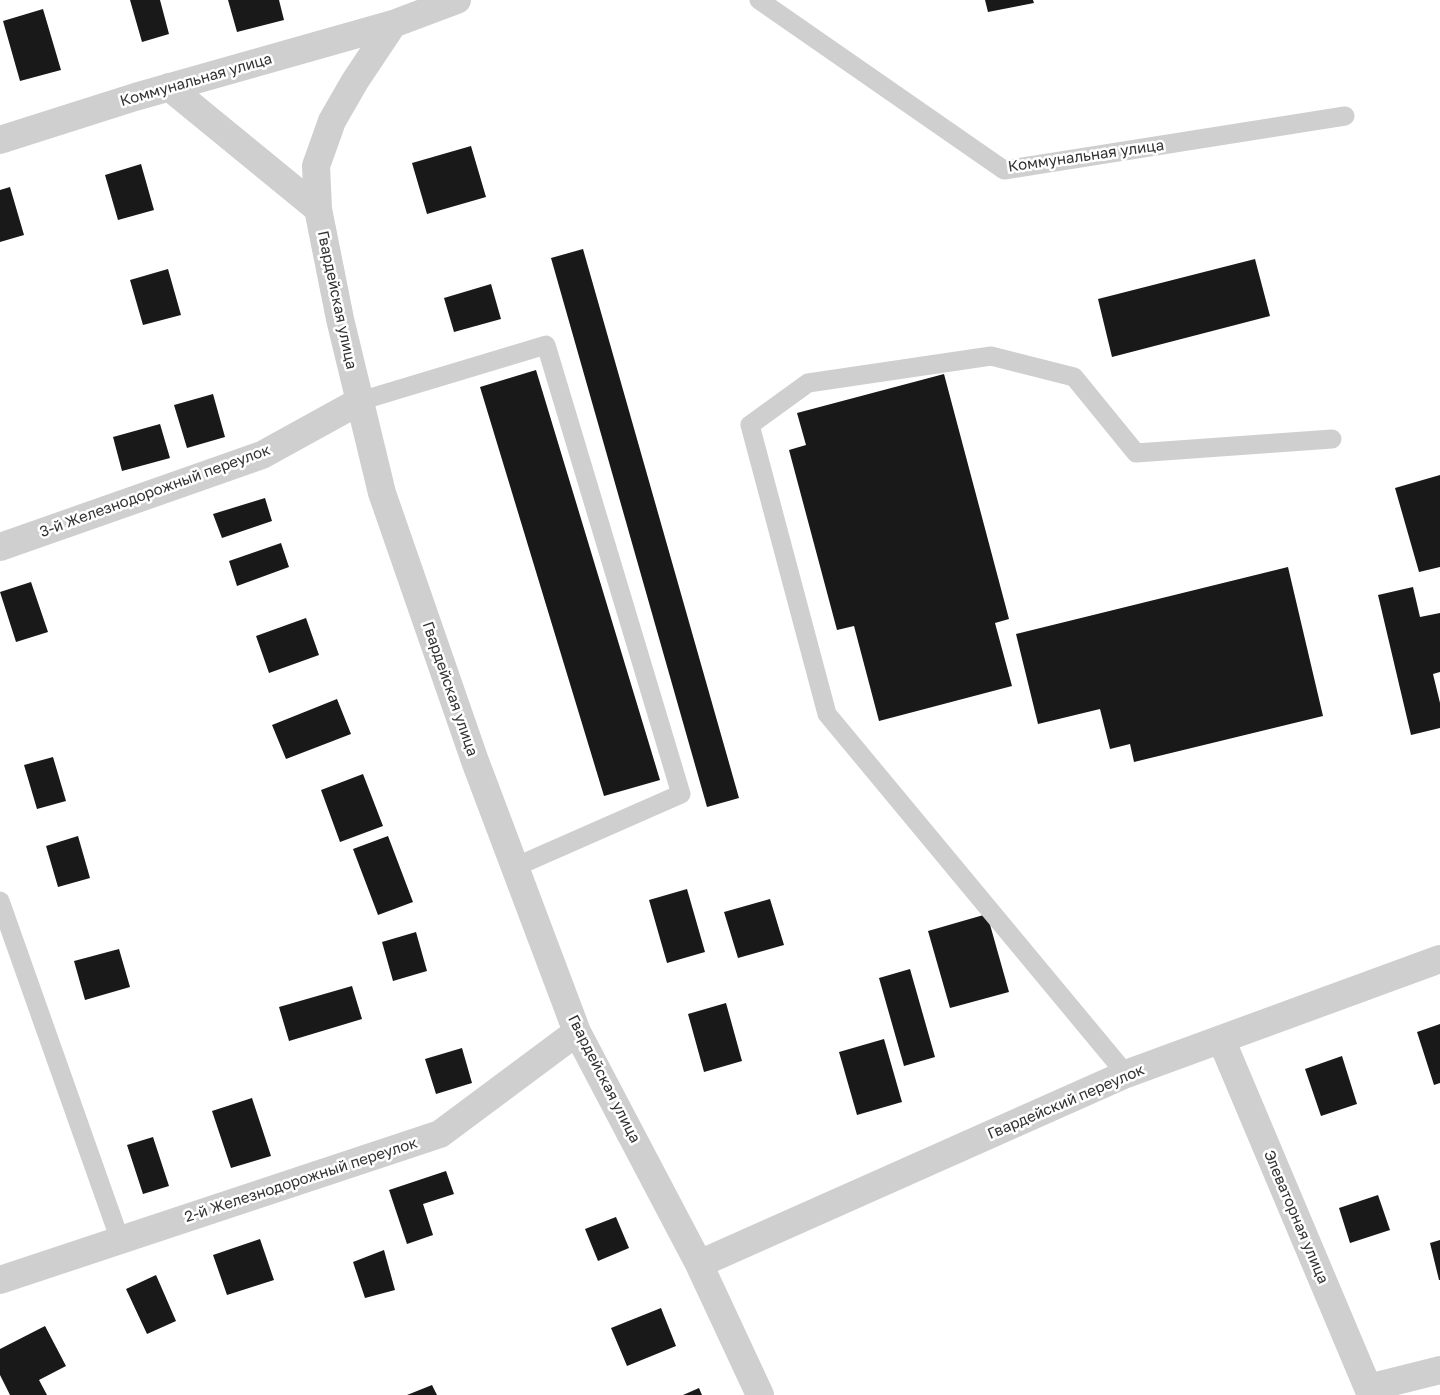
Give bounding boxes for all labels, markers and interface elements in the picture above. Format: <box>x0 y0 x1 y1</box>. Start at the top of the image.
street label: Коммунальная улица <box>118 50 274 110</box>
street label: Коммунальная улица <box>1007 136 1165 176</box>
street label: Гвардейская улица <box>314 229 360 371</box>
street label: 3-й Железнодорожный переулок <box>37 441 273 541</box>
street label: Гвардейская улица <box>419 619 481 759</box>
street label: Гвардейская улица <box>564 1012 644 1146</box>
street label: Гвардейский переулок <box>985 1061 1147 1143</box>
street label: 2-й Железнодорожный переулок <box>182 1134 420 1226</box>
street label: Элеваторная улица <box>1260 1148 1332 1286</box>

